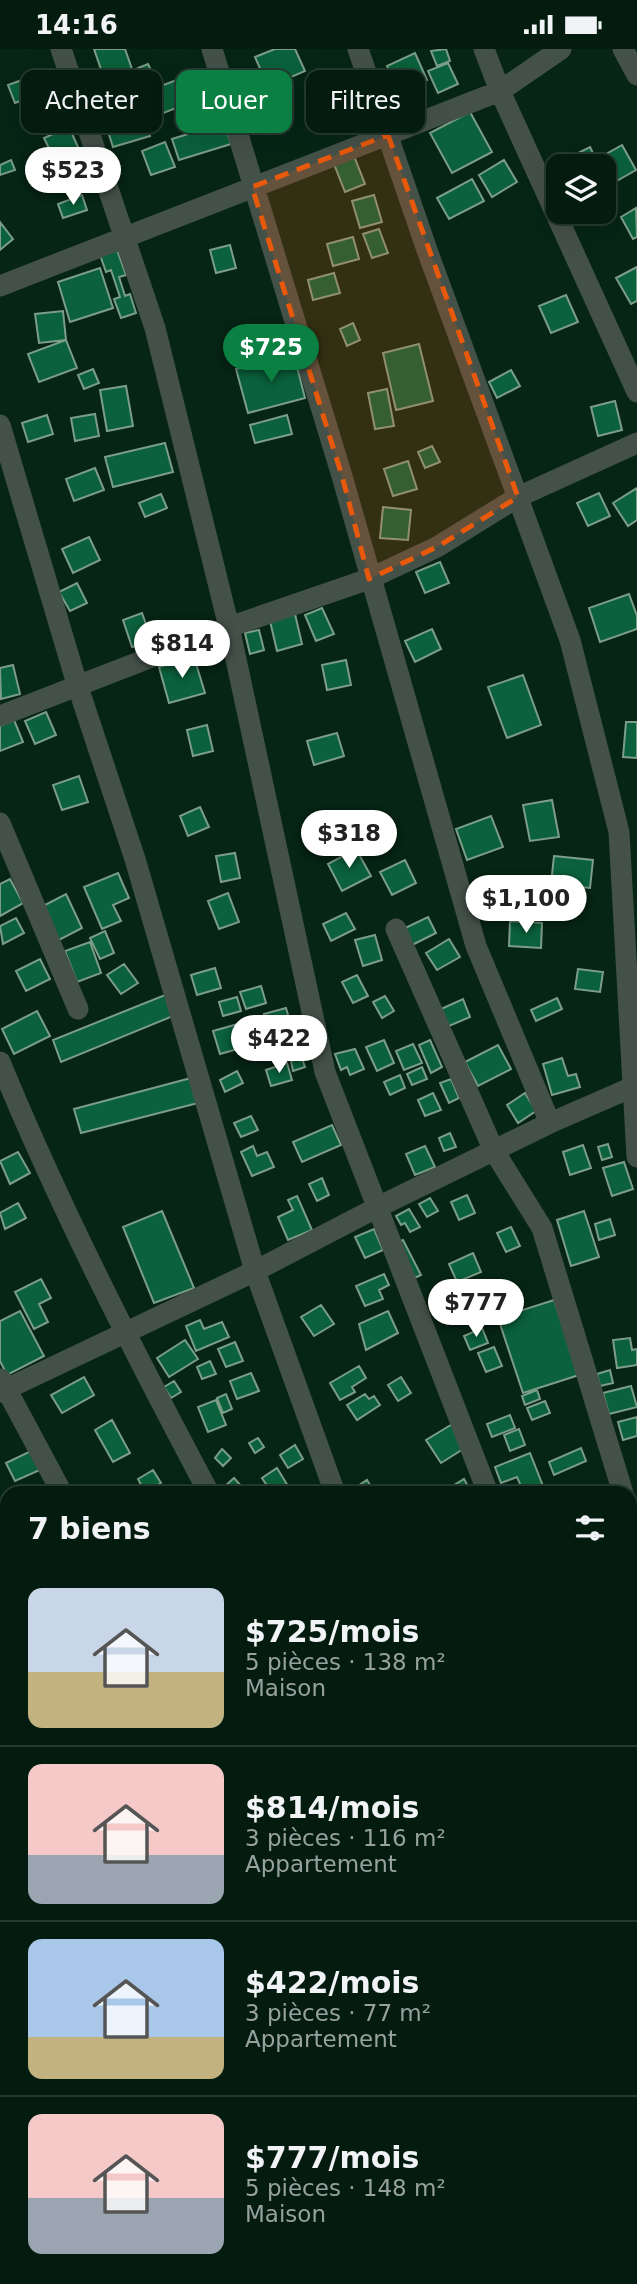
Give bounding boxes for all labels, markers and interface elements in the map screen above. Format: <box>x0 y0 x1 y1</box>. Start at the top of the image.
text: 14:16 <box>35 10 118 40</box>
chip: Acheter <box>21 70 162 133</box>
chip: Louer <box>176 70 292 133</box>
chip: Filtres <box>306 70 425 133</box>
pin: $523 <box>32 148 114 207</box>
map controls <box>546 154 616 224</box>
button: layers <box>546 154 616 224</box>
text: $523 <box>41 157 105 183</box>
pin: $725 <box>230 325 312 384</box>
text: $725 <box>239 334 303 360</box>
pin: $814 <box>141 621 223 680</box>
text: $814 <box>150 630 214 656</box>
pin: $318 <box>308 811 390 870</box>
text: $318 <box>317 820 381 846</box>
pin: $1,100 <box>469 875 583 935</box>
text: $1,100 <box>482 885 570 911</box>
pin: $422 <box>238 1016 320 1075</box>
text: $422 <box>247 1025 311 1051</box>
pin: $777 <box>435 1279 517 1339</box>
text: $777 <box>444 1289 508 1315</box>
icon: filters <box>571 1509 609 1547</box>
text: 7 biens <box>28 1511 151 1546</box>
text: $725/mois <box>245 1614 419 1649</box>
icon: home <box>84 1616 168 1700</box>
text: 5 pièces · 138 m² <box>245 1649 446 1675</box>
text: Maison <box>245 1675 326 1701</box>
text: $814/mois <box>245 1790 419 1825</box>
icon: home <box>84 1792 168 1876</box>
text: 3 pièces · 116 m² <box>245 1825 446 1851</box>
text: Appartement <box>245 1851 397 1877</box>
text: $422/mois <box>245 1965 419 2000</box>
icon: home <box>84 1967 168 2051</box>
text: 3 pièces · 77 m² <box>245 2000 431 2026</box>
text: Appartement <box>245 2026 397 2052</box>
text: $777/mois <box>245 2140 419 2175</box>
icon: home <box>84 2142 168 2226</box>
text: 5 pièces · 148 m² <box>245 2175 446 2201</box>
text: Maison <box>245 2201 326 2227</box>

